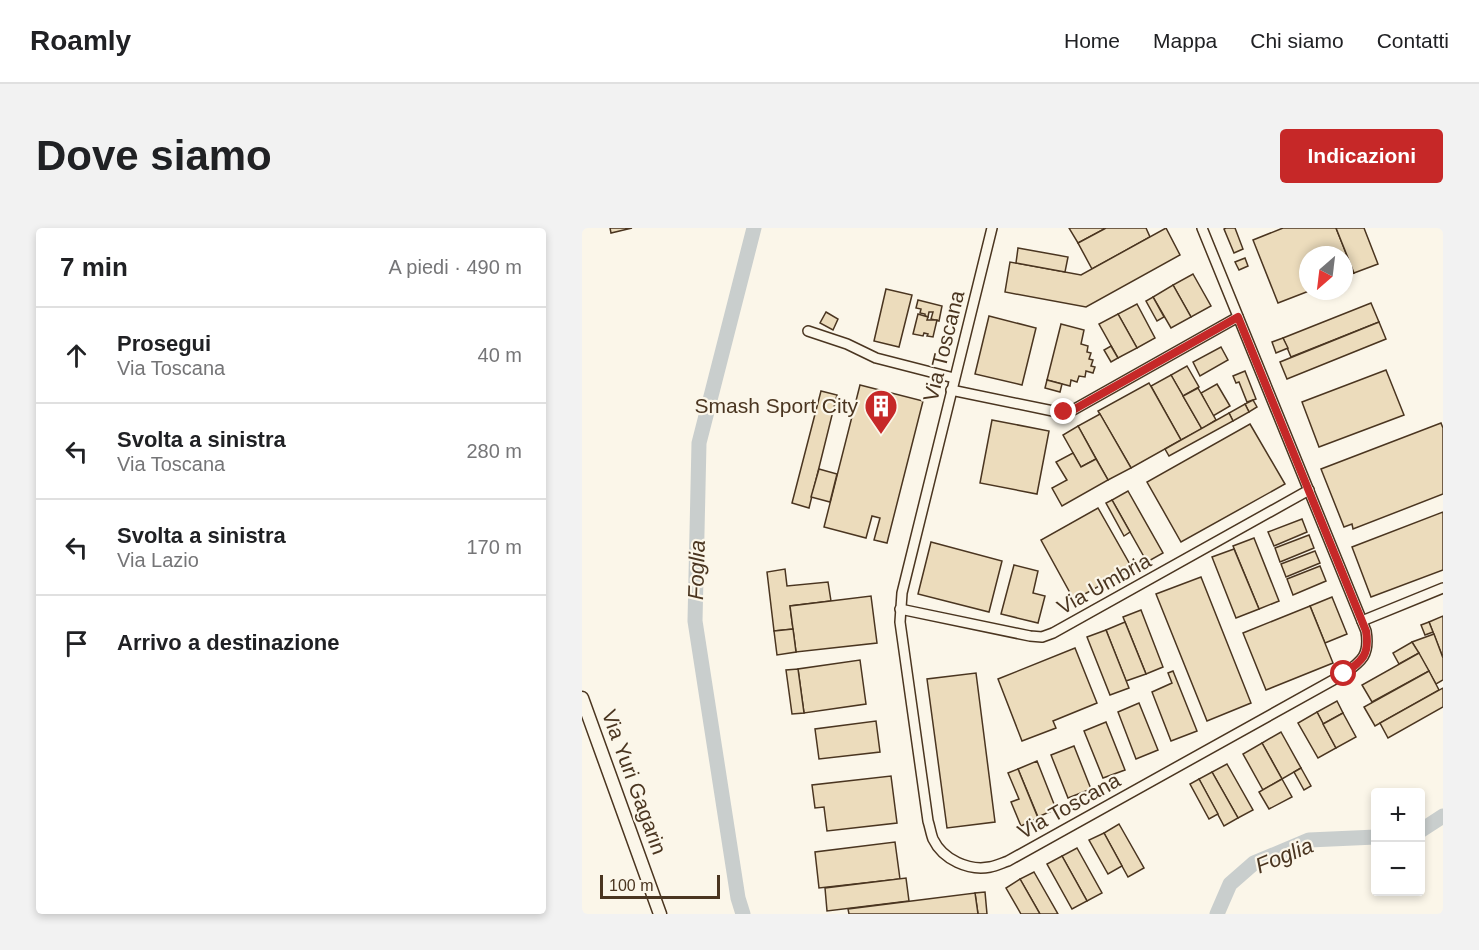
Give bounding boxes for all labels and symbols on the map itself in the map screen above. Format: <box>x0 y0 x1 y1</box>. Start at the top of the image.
north arrow <box>1299 246 1353 300</box>
street label: Via Toscana <box>919 288 968 404</box>
building icon: Smash Sport City <box>863 388 899 435</box>
place label: Smash Sport City <box>695 394 858 417</box>
route end <box>1050 398 1076 424</box>
water label: Foglia <box>683 540 710 600</box>
street label: Via Umbria <box>1053 548 1155 619</box>
route start <box>1330 660 1356 686</box>
street label: Via Yuri Gagarin <box>598 706 671 857</box>
street label: Via Toscana <box>1013 768 1124 843</box>
water label: Foglia <box>1252 833 1317 878</box>
scale bar <box>600 872 720 900</box>

